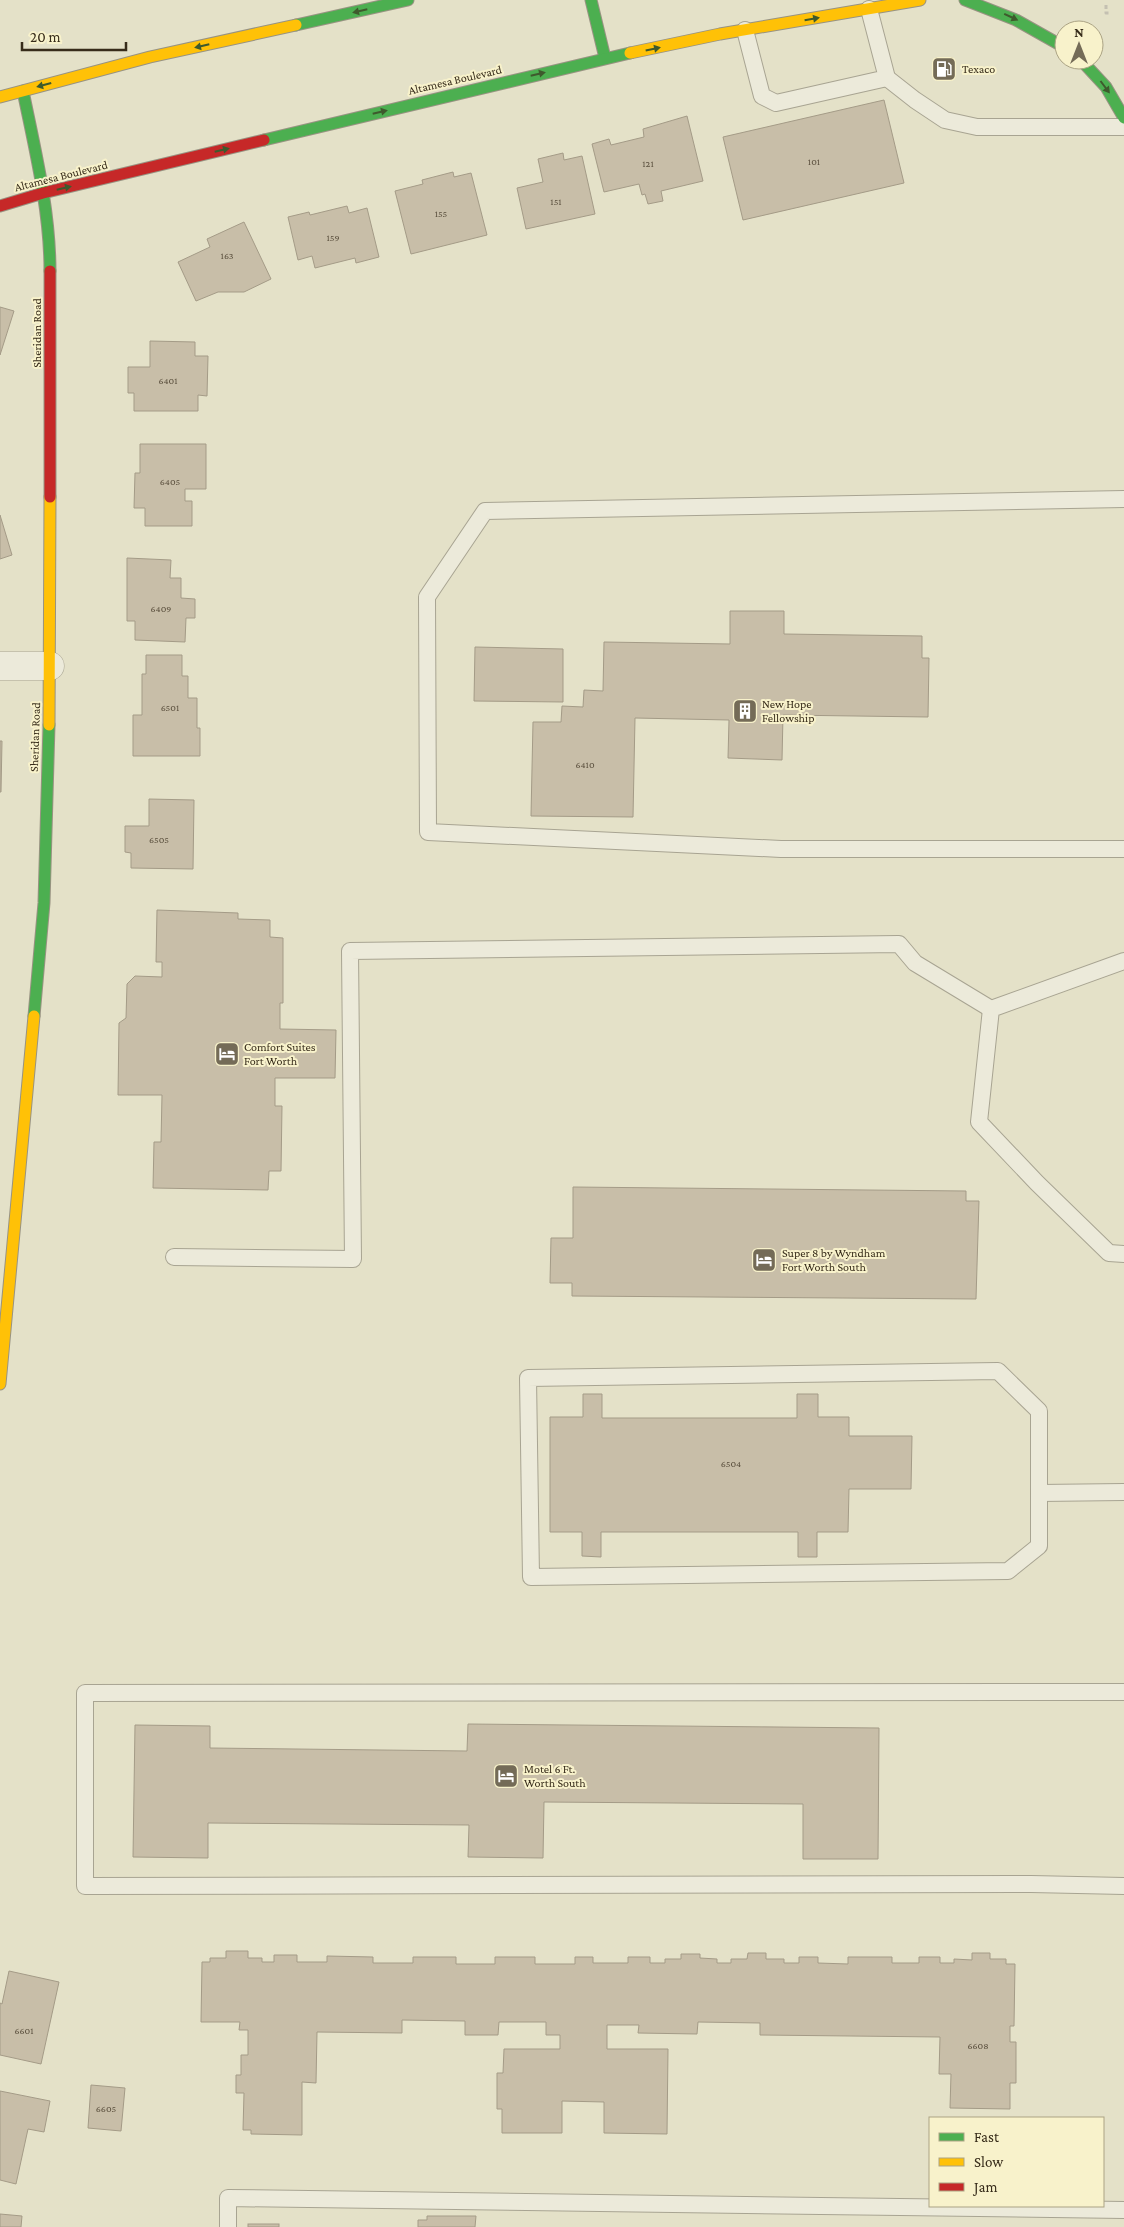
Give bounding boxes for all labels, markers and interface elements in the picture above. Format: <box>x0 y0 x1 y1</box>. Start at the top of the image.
one-way arrow <box>352 7 368 15</box>
one-way arrow <box>1004 13 1018 21</box>
one-way arrow <box>805 14 821 22</box>
scale bar <box>22 20 126 52</box>
north arrow <box>1054 20 1104 70</box>
text: N <box>1074 24 1084 40</box>
text: 20 m <box>30 29 61 45</box>
one-way arrow <box>194 42 209 50</box>
one-way arrow <box>645 44 661 52</box>
fuel station icon: Texaco <box>931 56 957 82</box>
street label: Altamesa Boulevard <box>407 62 504 98</box>
place label: Texaco <box>962 62 995 76</box>
one-way arrow <box>530 70 545 78</box>
one-way arrow <box>1100 80 1110 94</box>
one-way arrow <box>37 82 52 90</box>
one-way arrow <box>372 108 387 116</box>
one-way arrow <box>214 146 229 154</box>
house number: 101 <box>808 156 820 167</box>
street label: Altamesa Boulevard <box>13 157 110 194</box>
house number: 121 <box>642 158 654 169</box>
one-way arrow <box>56 184 71 192</box>
house number: 151 <box>550 196 562 207</box>
house number: 155 <box>435 208 448 219</box>
house number: 159 <box>327 232 339 243</box>
house number: 163 <box>221 250 234 261</box>
street label: Sheridan Road <box>30 298 44 368</box>
house number: 6401 <box>158 375 178 386</box>
house number: 6405 <box>160 476 181 487</box>
house number: 6409 <box>151 603 171 614</box>
place label: New Hope Fellowship <box>762 697 815 725</box>
building icon: New Hope Fellowship <box>732 698 758 724</box>
street label: Sheridan Road <box>27 701 43 772</box>
house number: 6501 <box>161 702 179 713</box>
house number: 6410 <box>575 759 595 770</box>
house number: 6505 <box>149 834 169 845</box>
place label: Comfort Suites Fort Worth <box>244 1040 316 1068</box>
hotel icon: Comfort Suites Fort Worth <box>214 1041 240 1067</box>
place label: Super 8 by Wyndham Fort Worth South <box>782 1246 886 1274</box>
hotel icon: Super 8 by Wyndham Fort Worth South <box>751 1247 777 1273</box>
house number: 6504 <box>721 1458 741 1469</box>
place label: Motel 6 Ft. Worth South <box>524 1762 586 1790</box>
hotel icon: Motel 6 Ft. Worth South <box>493 1763 519 1789</box>
house number: 6601 <box>14 2025 34 2036</box>
house number: 6608 <box>967 2040 989 2051</box>
house number: 6605 <box>96 2103 117 2114</box>
legend <box>929 2117 1104 2207</box>
text: Fast <box>974 2129 1000 2145</box>
text: Slow <box>974 2154 1004 2170</box>
text: Jam <box>972 2179 997 2196</box>

